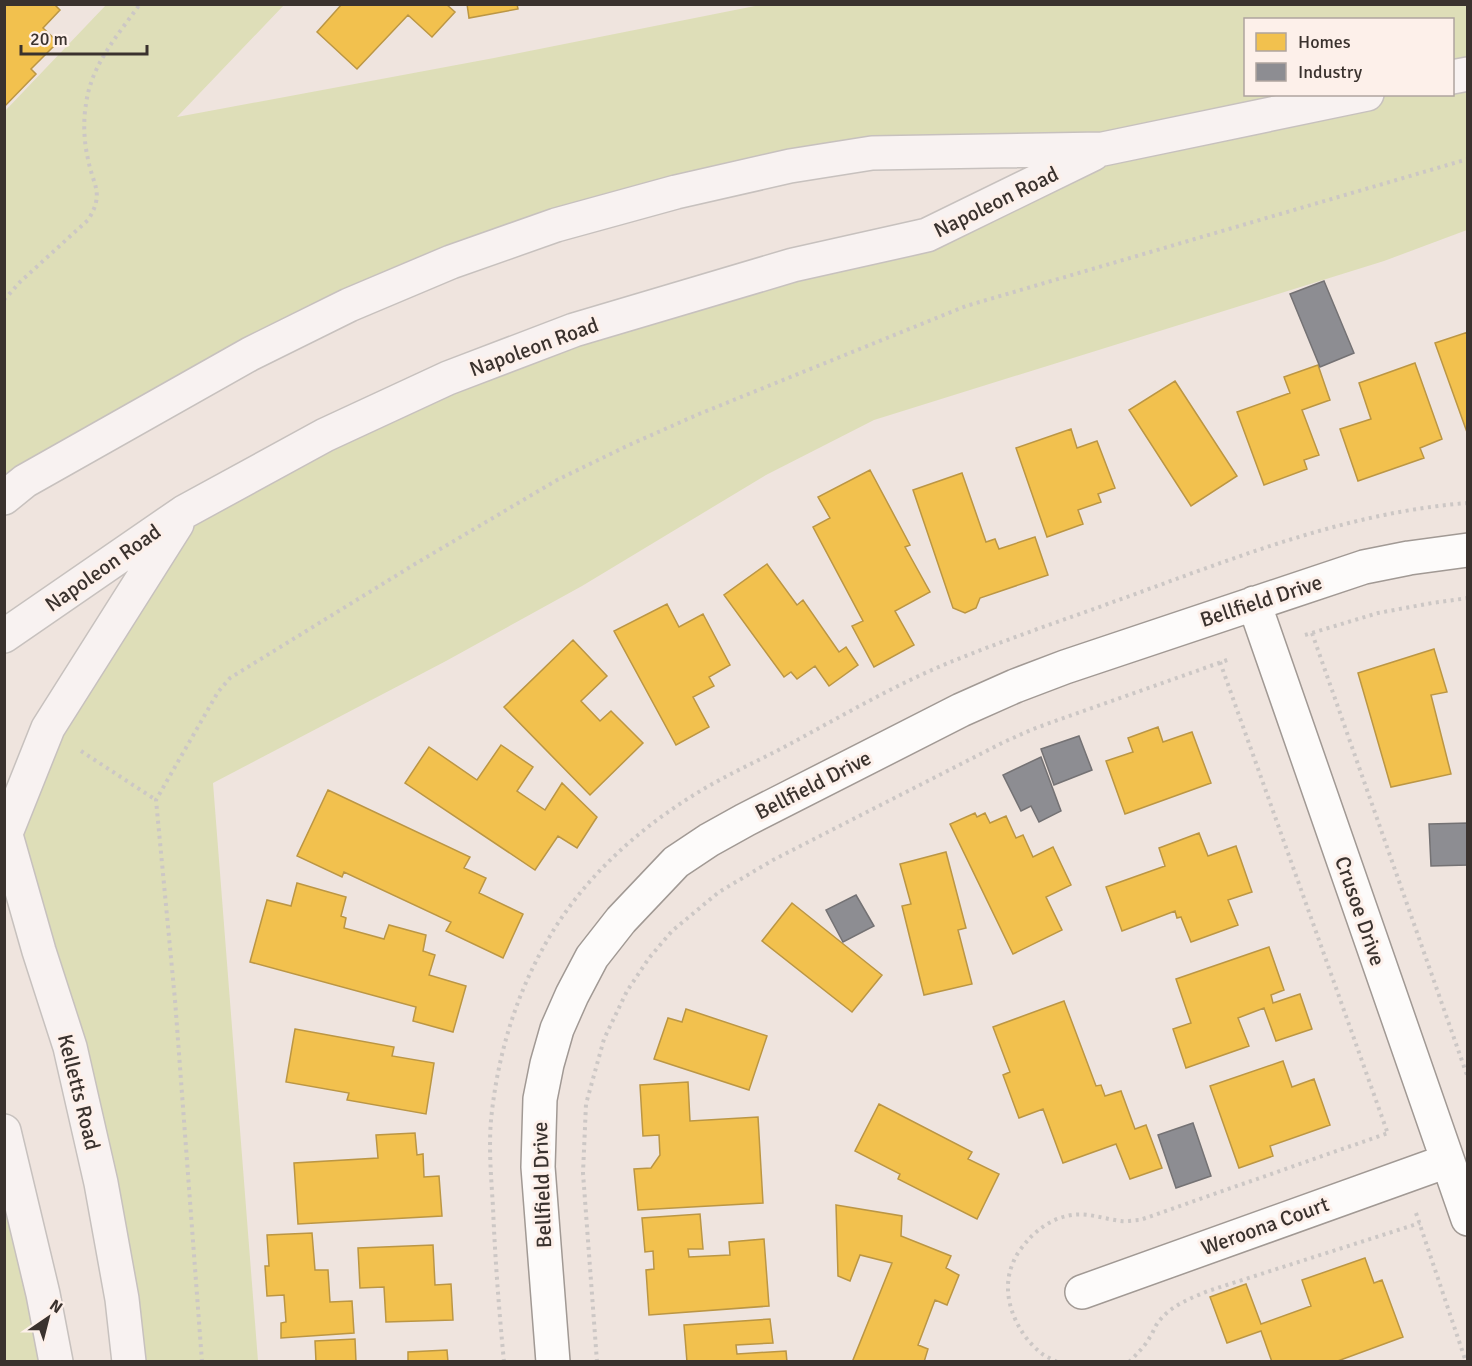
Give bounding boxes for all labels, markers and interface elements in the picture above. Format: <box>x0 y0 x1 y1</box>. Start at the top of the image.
scale bar <box>21 18 147 56</box>
legend <box>1244 18 1454 96</box>
text: 20 m <box>30 28 68 50</box>
text: Homes <box>1298 31 1351 53</box>
text: Industry <box>1298 61 1363 83</box>
street label: Napoleon Road <box>929 161 1063 243</box>
street label: Napoleon Road <box>466 312 602 382</box>
street label: Napoleon Road <box>40 519 166 617</box>
street label: Bellfield Drive <box>1197 569 1325 633</box>
street label: Bellfield Drive <box>751 745 875 825</box>
street label: Crusoe Drive <box>1329 853 1391 969</box>
street label: Kelletts Road <box>52 1031 106 1153</box>
street label: Bellfield Drive <box>527 1121 557 1249</box>
street label: Weroona Court <box>1198 1191 1332 1261</box>
north arrow <box>18 1288 78 1348</box>
text: N <box>46 1295 66 1318</box>

